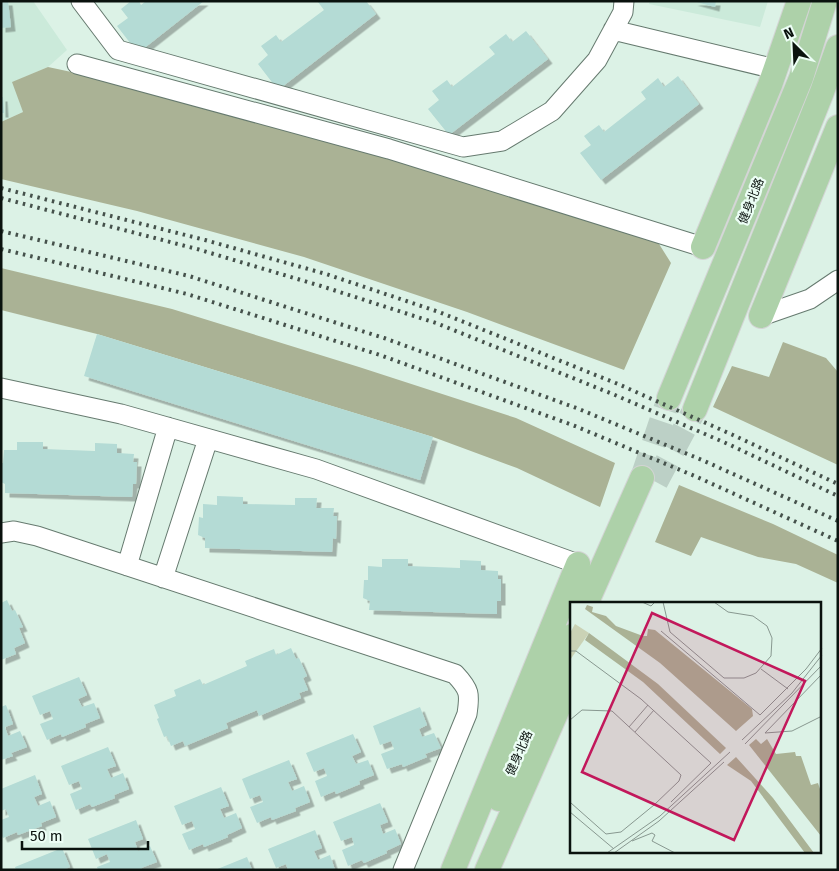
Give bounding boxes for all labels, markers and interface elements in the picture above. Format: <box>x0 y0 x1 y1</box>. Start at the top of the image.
north arrow <box>769 20 819 70</box>
text: N <box>781 24 797 43</box>
street label: 健身北路 <box>736 176 766 226</box>
inset map <box>570 602 822 854</box>
street label: 健身北路 <box>503 728 535 778</box>
scale bar <box>22 818 149 850</box>
text: 50 m <box>30 827 63 845</box>

